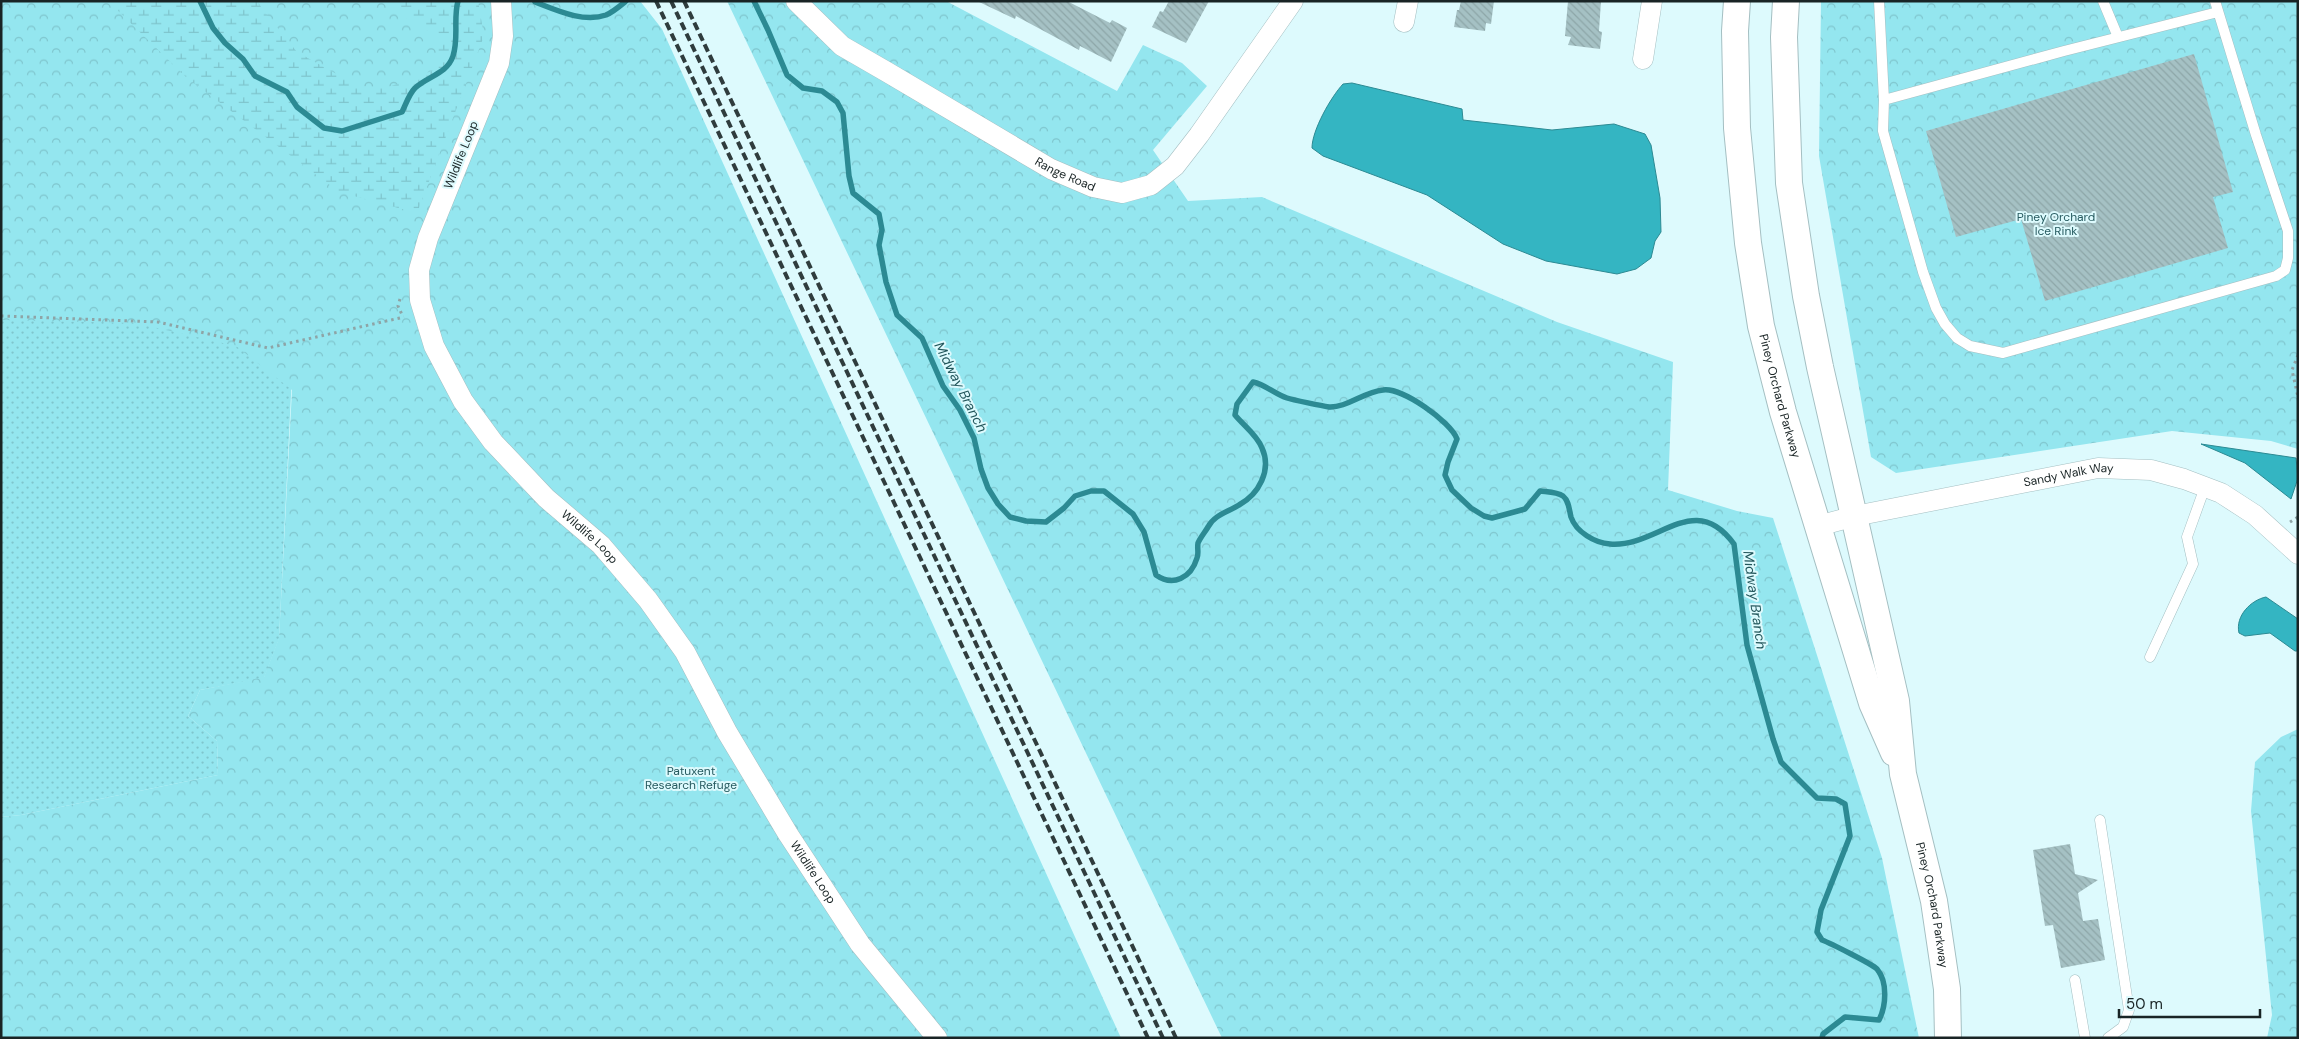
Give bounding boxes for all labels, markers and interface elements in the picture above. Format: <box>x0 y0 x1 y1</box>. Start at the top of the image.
street label: Wildlife Loop <box>440 119 482 191</box>
street label: Range Road <box>1032 153 1098 195</box>
park label: Piney Orchard Ice Rink <box>2017 209 2095 239</box>
street label: Piney Orchard Parkway <box>1755 332 1805 460</box>
water label: Midway Branch <box>930 339 992 435</box>
street label: Sandy Walk Way <box>2022 459 2114 491</box>
street label: Wildlife Loop <box>558 506 621 567</box>
water label: Midway Branch <box>1739 550 1771 650</box>
park label: Patuxent Research Refuge <box>645 763 737 793</box>
street label: Wildlife Loop <box>787 838 839 907</box>
street label: Piney Orchard Parkway <box>1912 841 1952 969</box>
scale bar <box>2119 986 2260 1018</box>
text: 50 m <box>2126 994 2163 1014</box>

